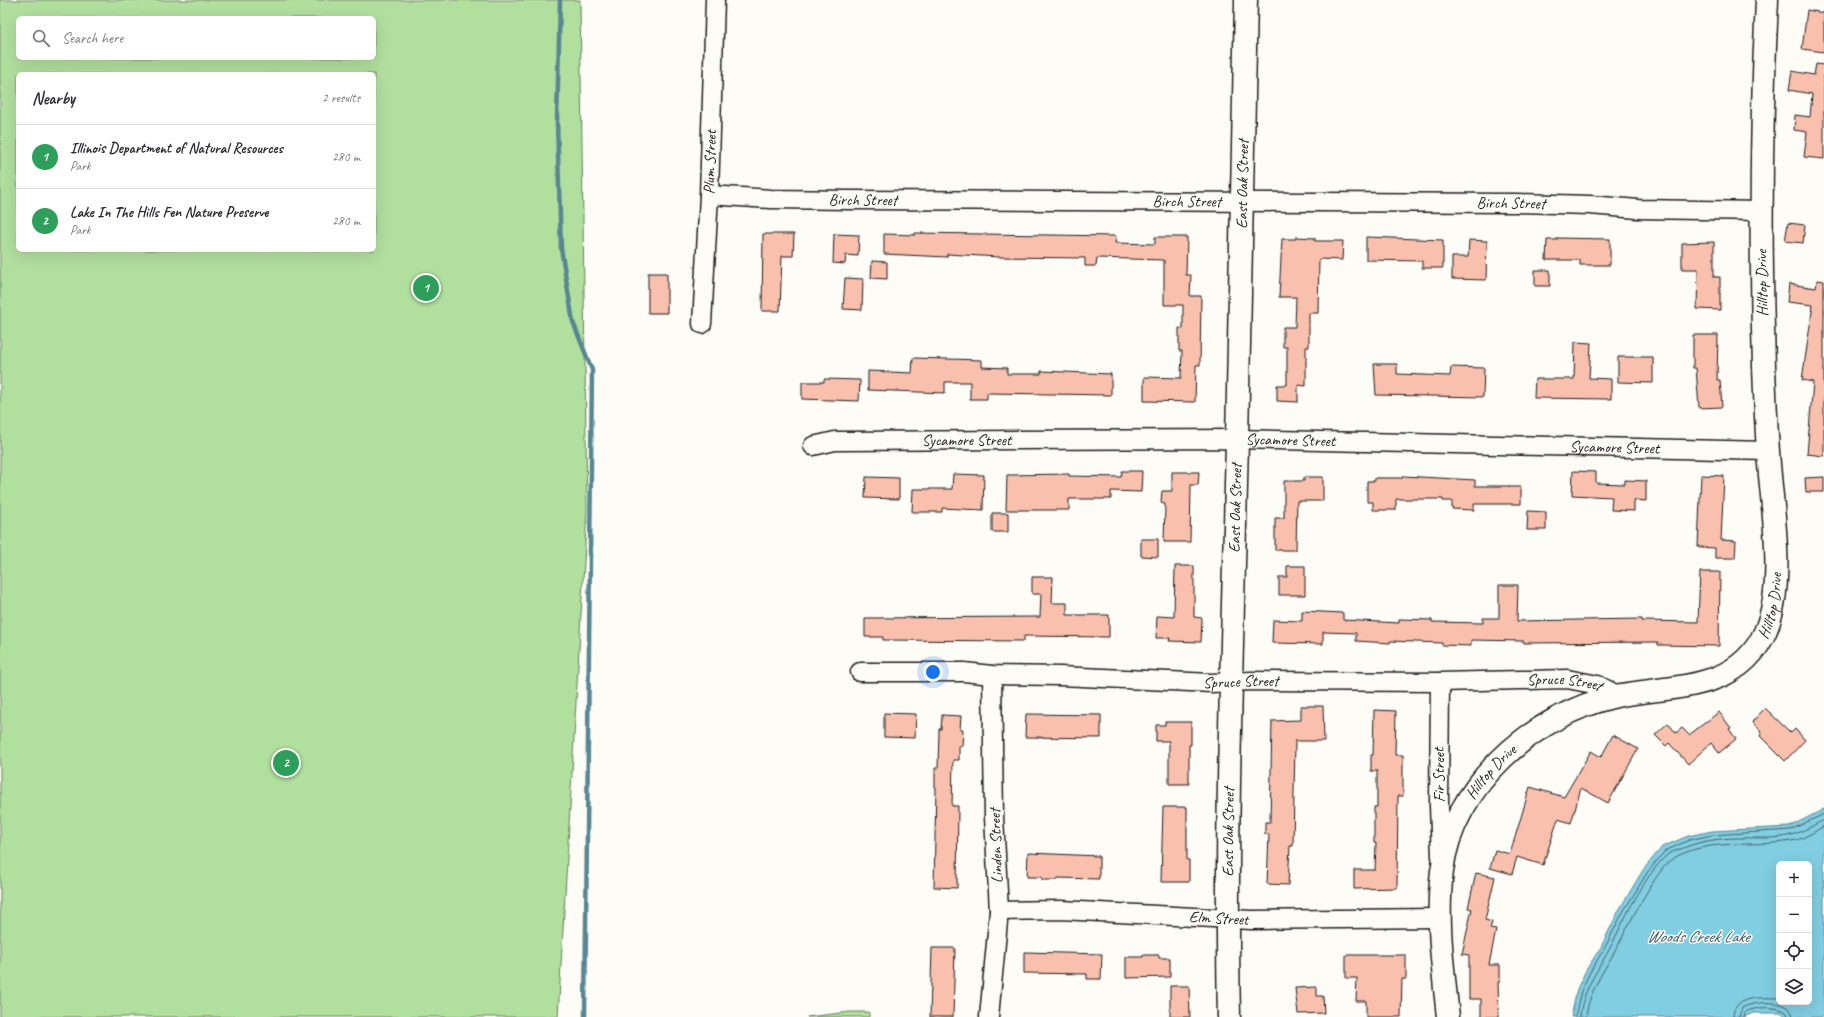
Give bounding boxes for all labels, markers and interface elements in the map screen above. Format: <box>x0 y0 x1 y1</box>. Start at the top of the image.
search box <box>16 16 376 60</box>
icon: search <box>30 27 52 49</box>
text: Search here <box>62 29 123 48</box>
text: Nearby <box>32 88 75 109</box>
text: 2 results <box>322 90 360 106</box>
street label: Plum Street <box>699 128 721 195</box>
street label: East Oak Street <box>1232 137 1253 229</box>
text: Illinois Department of Natural Resources <box>70 139 283 158</box>
text: 1 <box>42 149 48 165</box>
text: 280 m <box>332 149 360 165</box>
text: Park <box>70 158 91 174</box>
street label: Birch Street <box>828 190 900 210</box>
street label: Birch Street <box>1153 191 1224 212</box>
street label: Birch Street <box>1477 193 1548 214</box>
text: Lake In The Hills Fen Nature Preserve <box>70 203 268 222</box>
text: 2 <box>42 213 48 229</box>
text: 280 m <box>332 213 360 229</box>
text: Park <box>70 222 91 238</box>
street label: Hilltop Drive <box>1751 248 1773 317</box>
pin: 1 <box>413 273 439 303</box>
street label: Sycamore Street <box>1245 429 1337 451</box>
street label: Sycamore Street <box>922 430 1013 451</box>
street label: Sycamore Street <box>1569 437 1661 459</box>
street label: East Oak Street <box>1224 461 1247 553</box>
street label: Hilltop Drive <box>1753 571 1786 642</box>
your location <box>923 662 943 682</box>
street label: Spruce Street <box>1527 669 1608 697</box>
street label: Spruce Street <box>1202 671 1281 693</box>
street label: Hilltop Drive <box>1461 739 1522 803</box>
street label: Fir Street <box>1429 746 1449 802</box>
pin: 2 <box>273 748 299 778</box>
street label: East Oak Street <box>1218 785 1239 877</box>
street label: Linden Street <box>985 806 1007 884</box>
map controls <box>1776 861 1812 1005</box>
button: + <box>1776 861 1812 897</box>
button: − <box>1776 897 1812 933</box>
street label: Elm Street <box>1189 907 1251 930</box>
water label: Woods Creek Lake <box>1647 926 1752 947</box>
button: locate <box>1776 933 1812 969</box>
button: layers <box>1776 969 1812 1005</box>

